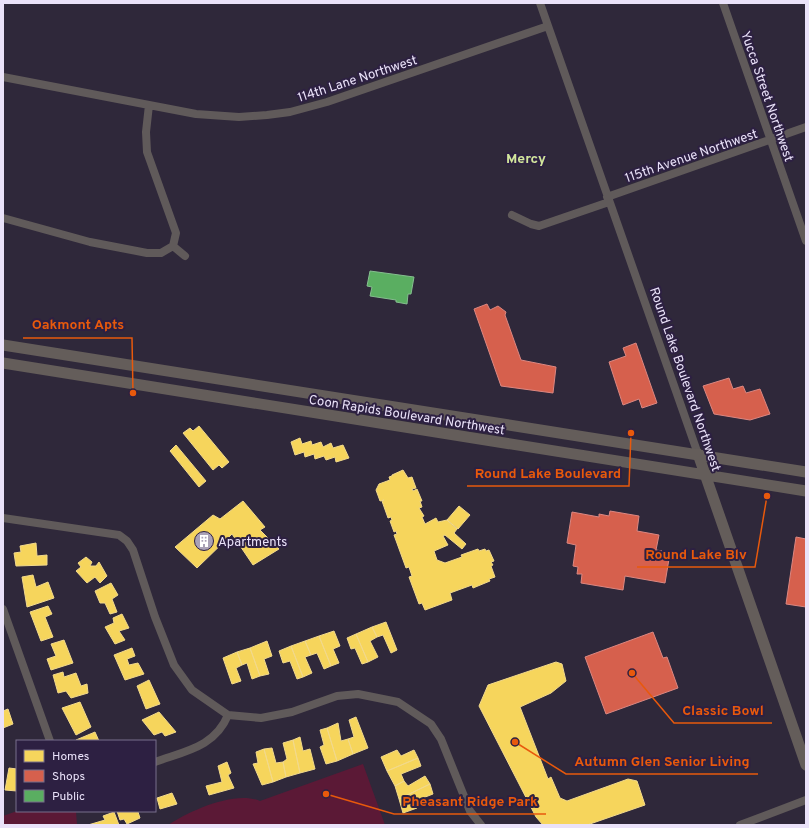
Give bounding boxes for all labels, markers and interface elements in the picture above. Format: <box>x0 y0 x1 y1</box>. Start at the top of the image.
street label: Yucca Street Northwest <box>736 29 796 164</box>
street label: 114th Lane Northwest <box>296 53 420 107</box>
street label: 115th Avenue Northwest <box>623 127 760 187</box>
district label: Mercy <box>506 151 546 168</box>
street label: Round Lake Boulevard Northwest <box>645 285 723 474</box>
callout: Oakmont Apts <box>23 312 132 338</box>
text: Oakmont Apts <box>32 317 124 334</box>
street label: Coon Rapids Boulevard Northwest <box>307 393 506 439</box>
callout: Round Lake Boulevard <box>467 460 629 486</box>
text: Round Lake Boulevard <box>475 466 621 483</box>
building icon: Apartments <box>193 530 215 552</box>
place label: Apartments <box>218 535 287 551</box>
callout: Round Lake Blv <box>637 541 755 567</box>
text: Round Lake Blv <box>645 547 747 564</box>
callout: Classic Bowl <box>674 697 772 723</box>
text: Classic Bowl <box>682 703 764 720</box>
legend <box>16 740 156 812</box>
callout: Autumn Glen Senior Living <box>566 748 758 774</box>
text: Homes <box>52 749 89 765</box>
text: Autumn Glen Senior Living <box>574 754 750 771</box>
text: Shops <box>52 769 85 785</box>
callout: Pheasant Ridge Park <box>394 788 546 814</box>
text: Public <box>52 789 85 805</box>
text: Pheasant Ridge Park <box>402 794 538 811</box>

